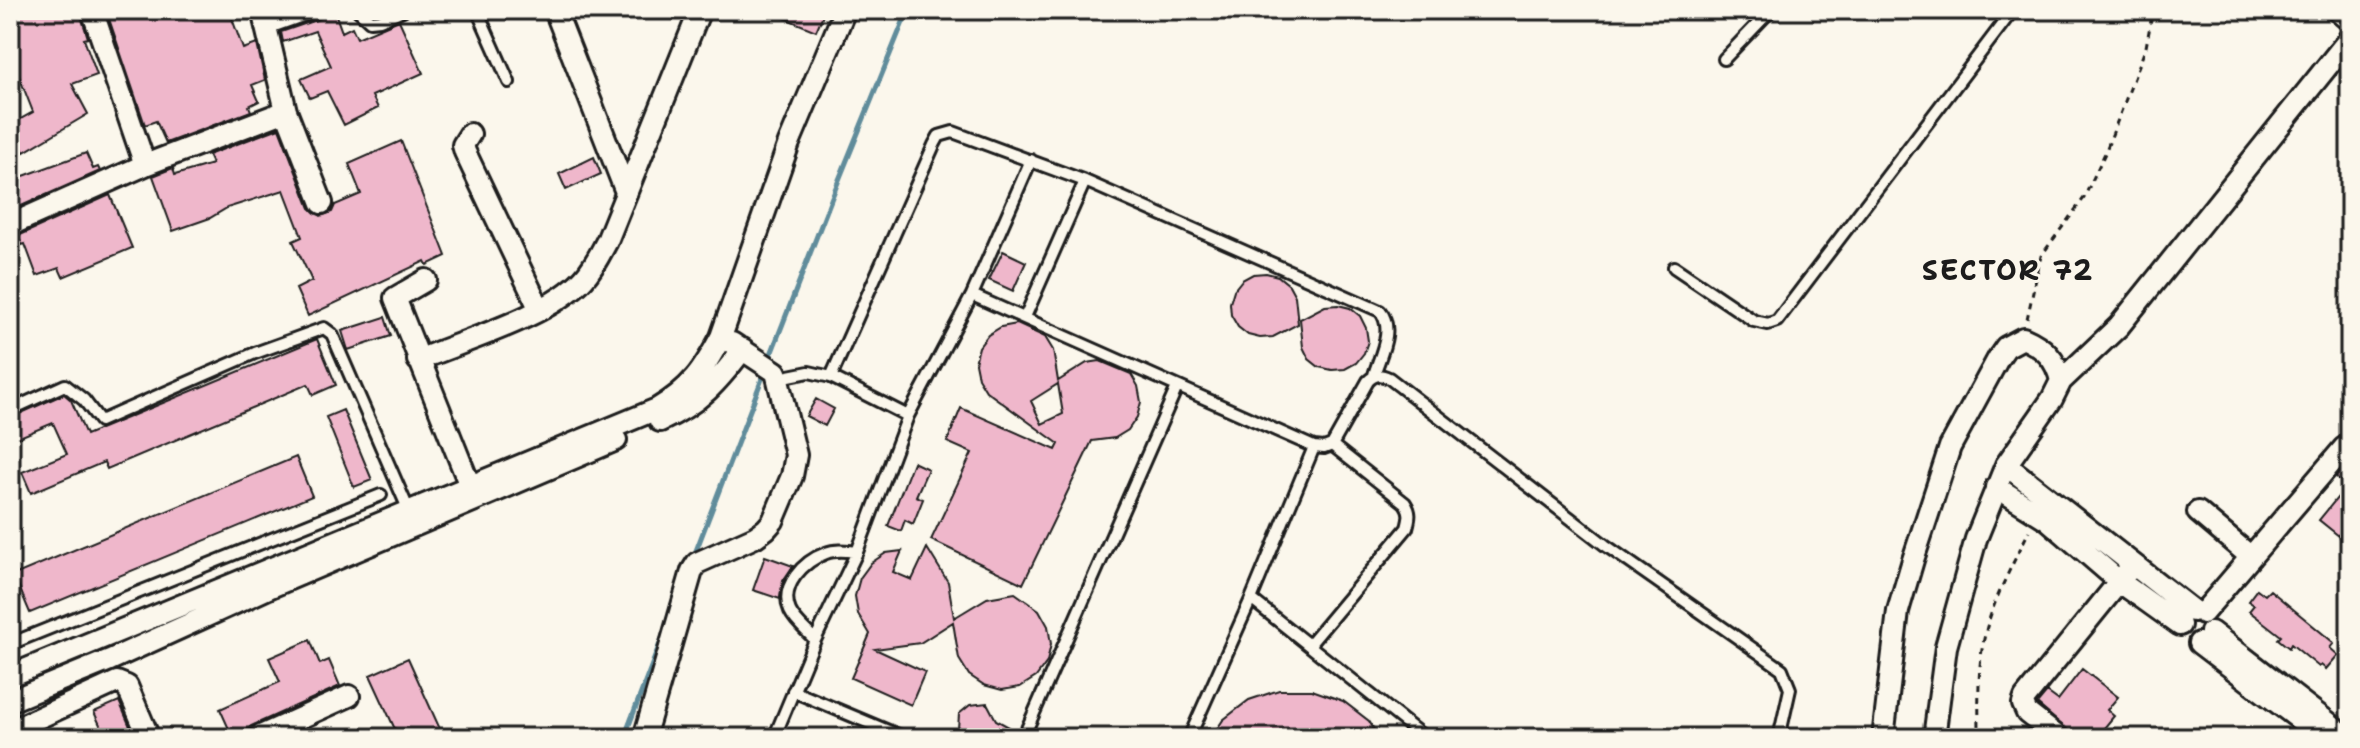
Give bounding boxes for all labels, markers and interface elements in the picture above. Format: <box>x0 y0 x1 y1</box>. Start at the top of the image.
district label: SECTOR 72 <box>1922 251 2094 289</box>

